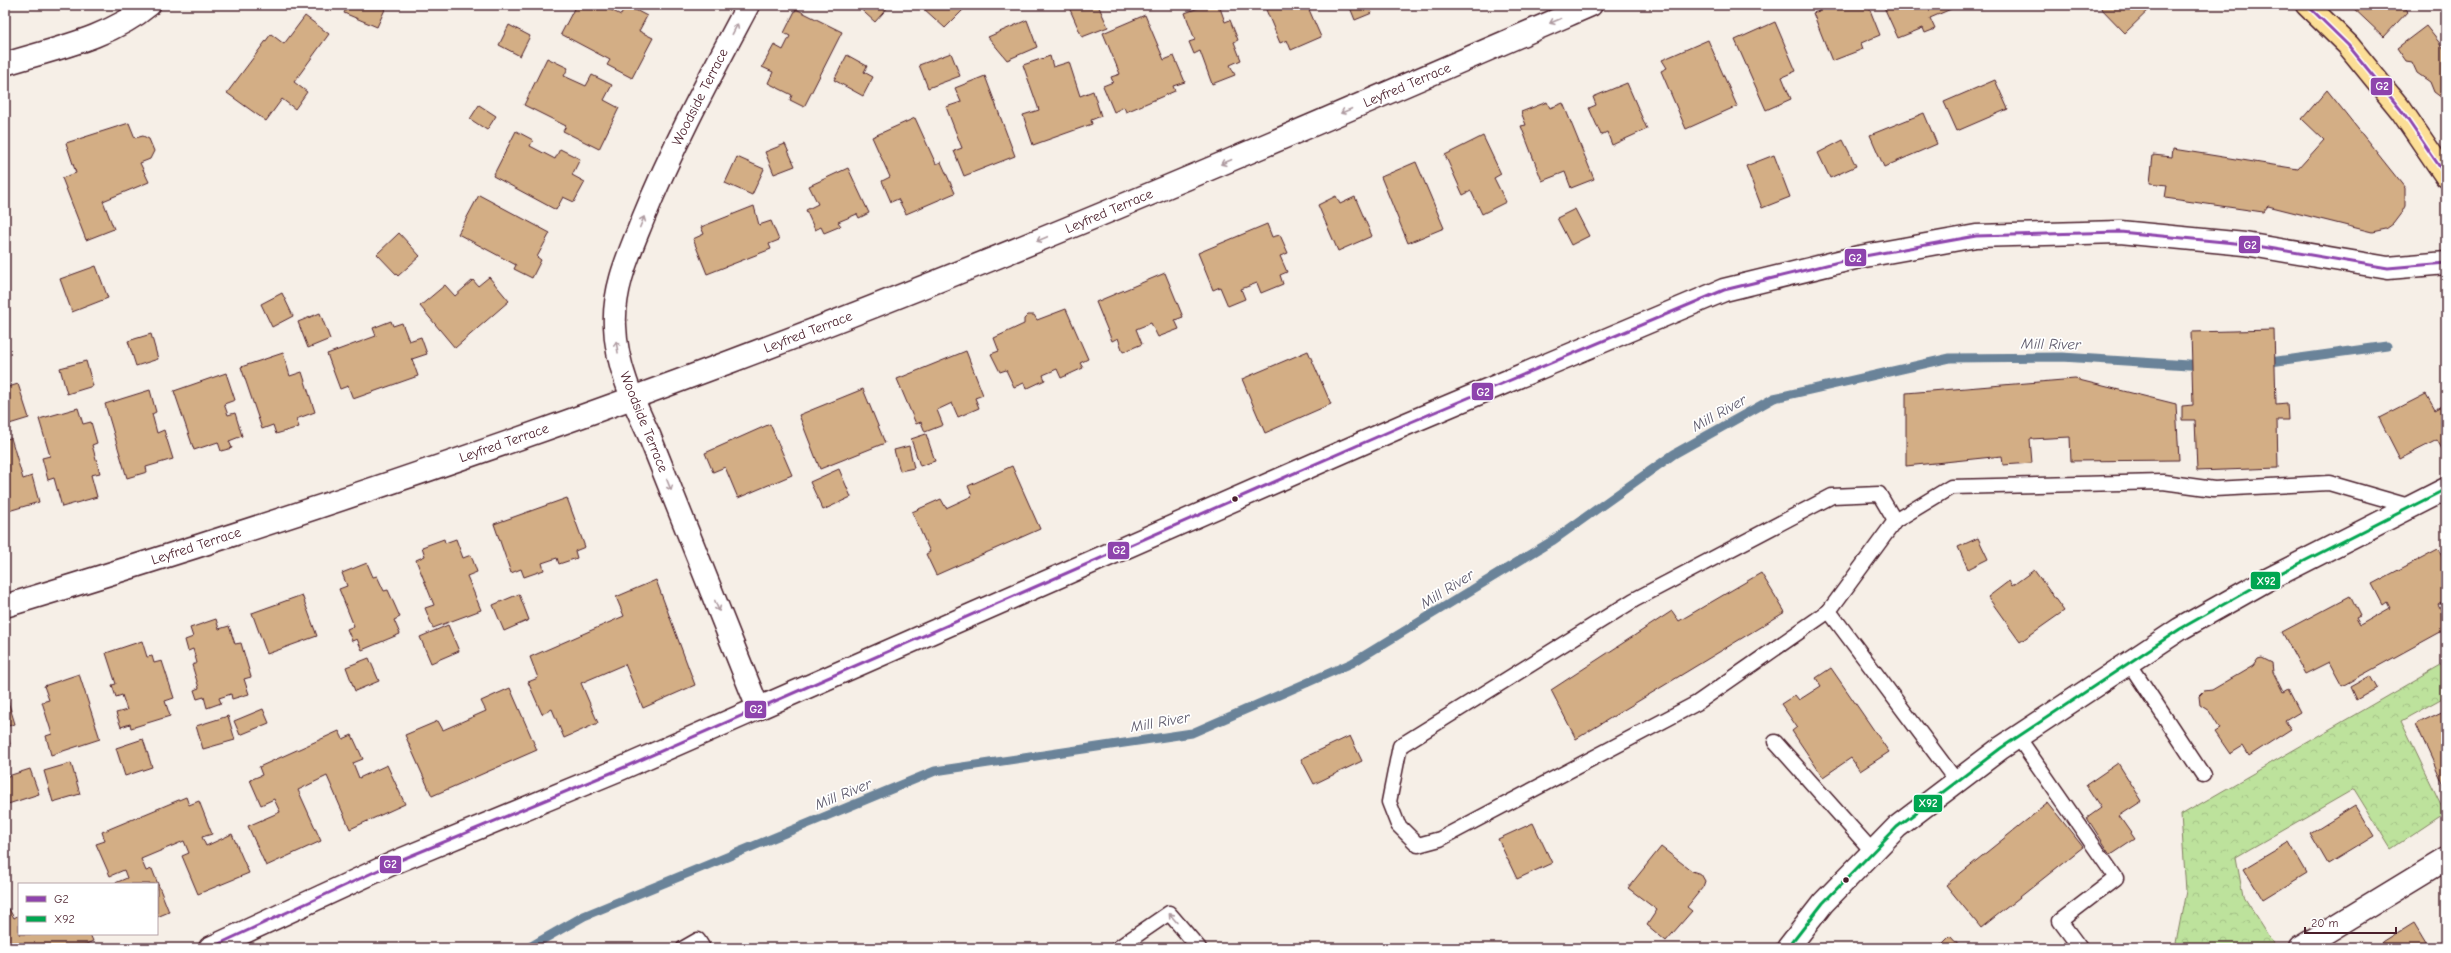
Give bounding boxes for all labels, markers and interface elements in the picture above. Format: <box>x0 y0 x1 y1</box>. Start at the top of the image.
one-way arrow <box>1549 17 1561 25</box>
one-way arrow <box>732 23 739 35</box>
street label: Woodside Terrace <box>668 45 732 149</box>
street label: Leyfred Terrace <box>1361 59 1453 111</box>
line badge: G2 <box>2370 77 2393 96</box>
text: G2 <box>2375 80 2389 93</box>
one-way arrow <box>1340 108 1352 115</box>
one-way arrow <box>1221 159 1233 166</box>
street label: Leyfred Terrace <box>1063 185 1155 237</box>
one-way arrow <box>638 216 646 228</box>
line badge: G2 <box>2238 235 2261 254</box>
one-way arrow <box>1036 236 1048 243</box>
text: G2 <box>2243 239 2257 252</box>
line badge: G2 <box>1844 248 1867 267</box>
text: G2 <box>1848 252 1862 265</box>
street label: Leyfred Terrace <box>761 307 855 357</box>
water label: Mill River <box>2020 334 2082 354</box>
one-way arrow <box>613 341 621 354</box>
street label: Woodside Terrace <box>616 369 672 475</box>
line badge: G2 <box>1471 382 1494 401</box>
text: G2 <box>1476 386 1490 399</box>
water label: Mill River <box>1688 390 1750 436</box>
street label: Leyfred Terrace <box>457 420 551 466</box>
one-way arrow <box>666 479 674 491</box>
unlabelled marker <box>1230 494 1240 504</box>
street label: Leyfred Terrace <box>149 523 243 569</box>
line badge: G2 <box>1107 541 1130 560</box>
text: G2 <box>1112 544 1126 557</box>
water label: Mill River <box>1416 565 1478 613</box>
line badge: X92 <box>2250 571 2281 590</box>
text: X92 <box>2256 575 2276 588</box>
one-way arrow <box>714 599 722 611</box>
line badge: G2 <box>744 700 767 719</box>
text: G2 <box>749 703 763 716</box>
water label: Mill River <box>1128 708 1192 736</box>
water label: Mill River <box>811 774 875 814</box>
line badge: X92 <box>1913 794 1943 813</box>
text: X92 <box>1918 797 1938 810</box>
line badge: G2 <box>379 855 402 874</box>
text: G2 <box>383 858 397 871</box>
unlabelled marker <box>1841 875 1851 885</box>
legend <box>18 883 158 935</box>
text: G2 <box>54 892 69 906</box>
scale bar <box>2305 909 2396 935</box>
text: X92 <box>54 912 75 926</box>
one-way arrow <box>1169 913 1178 924</box>
text: 20 m <box>2311 916 2339 930</box>

